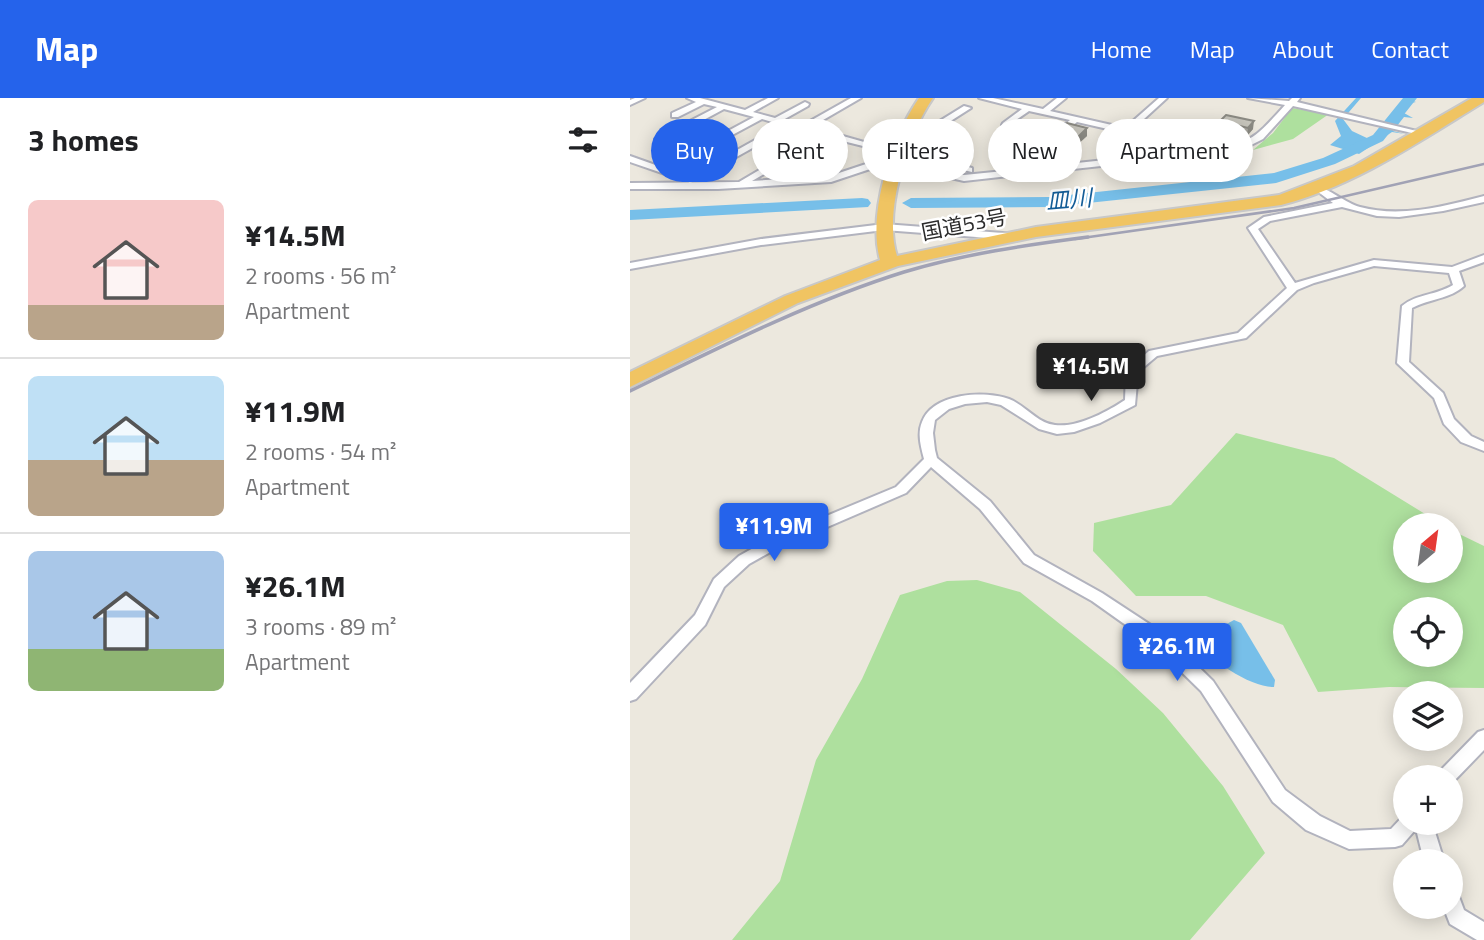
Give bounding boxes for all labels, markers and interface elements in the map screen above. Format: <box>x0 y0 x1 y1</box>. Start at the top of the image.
text: Map <box>35 24 98 74</box>
text: Home <box>1091 31 1152 67</box>
text: Map <box>1190 31 1235 67</box>
text: About <box>1273 31 1333 67</box>
text: Contact <box>1371 31 1449 67</box>
text: 3 homes <box>28 117 139 163</box>
chip: Buy <box>651 119 738 182</box>
chip: Rent <box>752 119 848 182</box>
chip: Filters <box>862 119 974 182</box>
chip: New <box>988 119 1082 182</box>
chip: Apartment <box>1096 119 1253 182</box>
icon: filters <box>564 121 602 159</box>
water label: 皿川 <box>1045 179 1096 218</box>
street label: 国道53号 <box>918 200 1010 248</box>
text: ¥14.5M <box>245 212 346 258</box>
icon: home <box>84 228 168 312</box>
text: 2 rooms · 56 m² <box>245 258 396 293</box>
text: Apartment <box>245 293 350 328</box>
pin: ¥14.5M <box>1034 344 1148 403</box>
text: ¥14.5M <box>1052 348 1130 383</box>
text: ¥11.9M <box>245 388 346 434</box>
icon: home <box>84 404 168 488</box>
text: 2 rooms · 54 m² <box>245 434 396 469</box>
text: Apartment <box>245 469 350 504</box>
pin: ¥11.9M <box>717 504 831 563</box>
text: ¥11.9M <box>735 508 813 543</box>
north arrow <box>1393 513 1463 583</box>
map controls <box>1393 513 1463 919</box>
text: ¥26.1M <box>245 563 346 609</box>
icon: home <box>84 579 168 663</box>
button: locate <box>1393 597 1463 667</box>
text: 3 rooms · 89 m² <box>245 609 396 644</box>
pin: ¥26.1M <box>1120 624 1234 683</box>
text: ¥26.1M <box>1138 628 1216 663</box>
text: Apartment <box>245 644 350 679</box>
button: layers <box>1393 681 1463 751</box>
button: + <box>1393 765 1463 835</box>
button: − <box>1393 849 1463 919</box>

